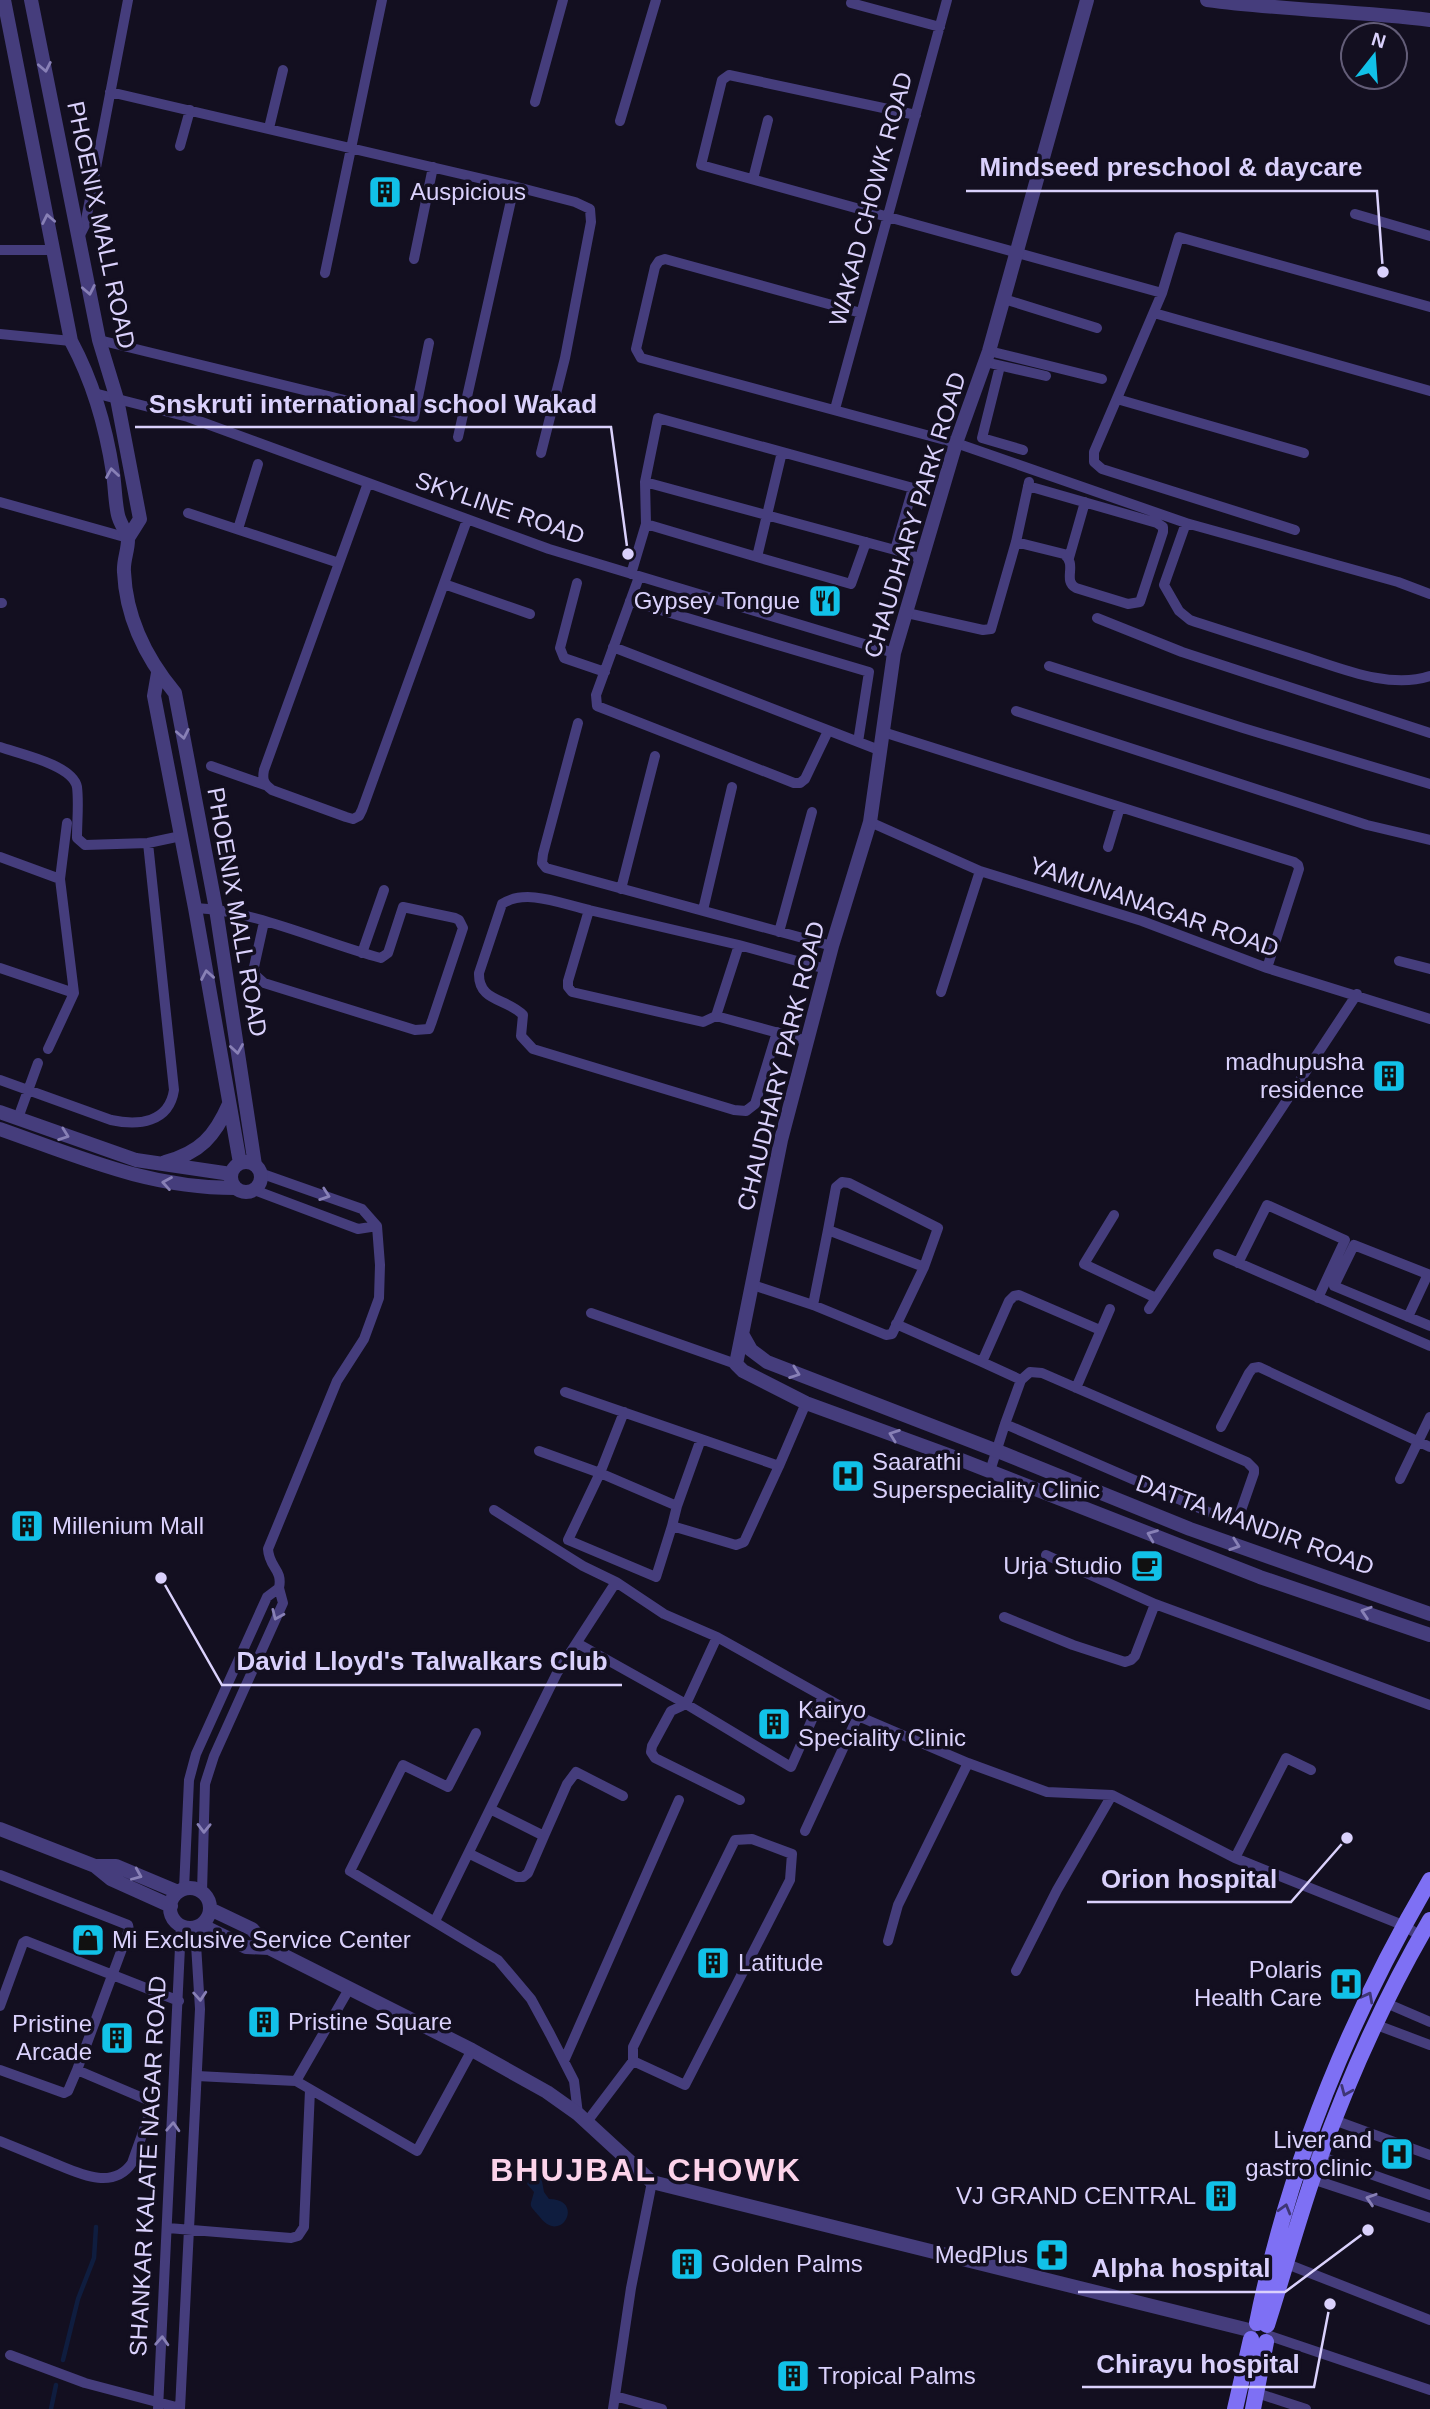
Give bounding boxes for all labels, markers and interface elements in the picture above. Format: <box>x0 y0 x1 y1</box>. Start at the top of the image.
north arrow <box>1339 21 1409 91</box>
text: N <box>1369 28 1388 52</box>
one-way arrow <box>37 61 52 73</box>
street label: WAKAD CHOWK ROAD <box>824 69 917 329</box>
street label: PHOENIX MALL ROAD <box>62 99 141 351</box>
callout: Mindseed preschool & daycare <box>966 144 1377 191</box>
text: Mindseed preschool & daycare <box>980 152 1362 182</box>
building icon: Auspicious <box>366 173 404 211</box>
place label: Auspicious <box>410 178 526 205</box>
one-way arrow <box>41 213 56 225</box>
one-way arrow <box>81 284 96 296</box>
street label: CHAUDHARY PARK ROAD <box>858 369 971 661</box>
callout: Snskruti international school Wakad <box>135 380 611 427</box>
text: Snskruti international school Wakad <box>149 389 597 419</box>
street label: SKYLINE ROAD <box>412 466 588 549</box>
one-way arrow <box>105 467 120 479</box>
restaurant icon: Gypsey Tongue <box>806 582 844 620</box>
place label: Gypsey Tongue <box>634 587 800 614</box>
one-way arrow <box>175 728 190 740</box>
street label: PHOENIX MALL ROAD <box>202 785 273 1039</box>
street label: YAMUNANAGAR ROAD <box>1026 851 1283 962</box>
street label: CHAUDHARY PARK ROAD <box>731 918 830 1213</box>
one-way arrow <box>200 969 215 981</box>
one-way arrow <box>229 1043 244 1055</box>
place label: madhupusha residence <box>1225 1048 1365 1103</box>
building icon: madhupusha residence <box>1370 1057 1408 1095</box>
one-way arrow <box>58 1127 70 1141</box>
one-way arrow <box>161 1176 173 1191</box>
one-way arrow <box>318 1187 330 1201</box>
one-way arrow <box>789 1364 801 1378</box>
one-way arrow <box>888 1429 901 1443</box>
place label: Saarathi Superspeciality Clinic <box>872 1448 1100 1503</box>
hospital icon: Saarathi Superspeciality Clinic <box>829 1457 867 1495</box>
street label: DATTA MANDIR ROAD <box>1133 1469 1378 1580</box>
building icon: Millenium Mall <box>8 1507 46 1545</box>
place label: Millenium Mall <box>52 1512 204 1539</box>
one-way arrow <box>1146 1529 1158 1543</box>
one-way arrow <box>1228 1537 1240 1551</box>
cafe icon: Urja Studio <box>1128 1547 1166 1585</box>
place label: Urja Studio <box>1003 1552 1122 1579</box>
one-way arrow <box>1360 1606 1372 1620</box>
one-way arrow <box>271 1608 285 1620</box>
callout: David Lloyd's Talwalkars Club <box>222 1638 622 1685</box>
text: David Lloyd's Talwalkars Club <box>236 1646 608 1676</box>
place label: Kairyo Speciality Clinic <box>798 1696 966 1751</box>
building icon: Kairyo Speciality Clinic <box>755 1705 793 1743</box>
one-way arrow <box>196 1823 212 1833</box>
callout: Orion hospital <box>1087 1855 1291 1902</box>
text: Orion hospital <box>1101 1864 1277 1894</box>
one-way arrow <box>130 1867 143 1881</box>
shop icon: Mi Exclusive Service Center <box>69 1921 107 1959</box>
place label: Mi Exclusive Service Center <box>112 1926 411 1953</box>
building icon: Latitude <box>694 1944 732 1982</box>
place label: Latitude <box>738 1949 823 1976</box>
place label: Polaris Health Care <box>1194 1956 1322 2011</box>
hospital icon: Polaris Health Care <box>1327 1965 1365 2003</box>
street label: SHANKAR KALATE NAGAR ROAD <box>124 1975 171 2357</box>
one-way arrow <box>192 1990 207 2001</box>
one-way arrow <box>1359 1992 1373 2005</box>
building icon: Pristine Square <box>245 2003 283 2041</box>
place label: Pristine Square <box>288 2008 452 2035</box>
place label: Pristine Arcade <box>12 2010 92 2065</box>
building icon: Pristine Arcade <box>98 2019 136 2057</box>
one-way arrow <box>1340 2083 1354 2096</box>
one-way arrow <box>165 2122 180 2133</box>
place label: Liver and gastro clinic <box>1245 2126 1372 2181</box>
hospital icon: Liver and gastro clinic <box>1378 2135 1416 2173</box>
district label: BHUJBAL CHOWK <box>490 2152 802 2188</box>
building icon: VJ GRAND CENTRAL <box>1202 2177 1240 2215</box>
place label: VJ GRAND CENTRAL <box>956 2182 1196 2209</box>
one-way arrow <box>1365 2193 1378 2207</box>
one-way arrow <box>1277 2203 1292 2215</box>
pharmacy icon: MedPlus <box>1033 2236 1071 2274</box>
place label: MedPlus <box>935 2241 1028 2268</box>
building icon: Golden Palms <box>668 2245 706 2283</box>
callout: Alpha hospital <box>1078 2245 1285 2292</box>
place label: Golden Palms <box>712 2250 863 2277</box>
text: Alpha hospital <box>1091 2253 1271 2283</box>
one-way arrow <box>154 2335 169 2346</box>
callout: Chirayu hospital <box>1082 2340 1314 2387</box>
text: Chirayu hospital <box>1096 2349 1300 2379</box>
building icon: Tropical Palms <box>774 2357 812 2395</box>
place label: Tropical Palms <box>818 2362 976 2389</box>

